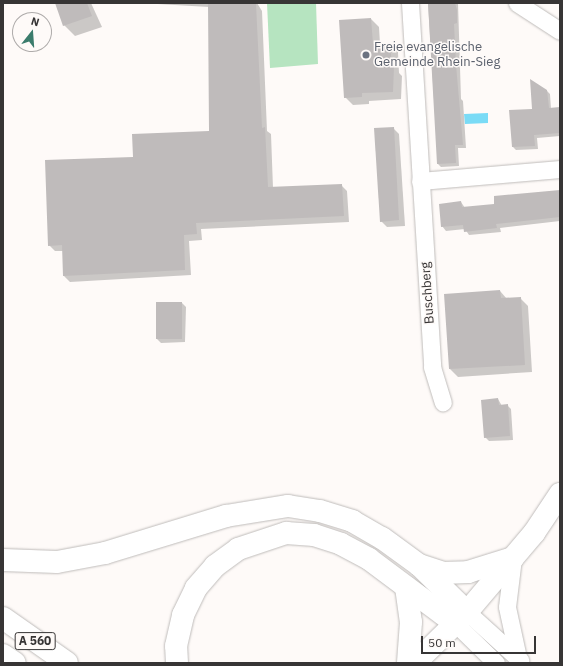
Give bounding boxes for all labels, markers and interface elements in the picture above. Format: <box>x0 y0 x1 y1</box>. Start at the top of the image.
north arrow <box>12 12 52 52</box>
text: N <box>29 14 41 29</box>
place label: Freie evangelische Gemeinde Rhein-Sieg <box>374 40 500 71</box>
marker: Freie evangelische Gemeinde Rhein-Sieg <box>361 50 371 60</box>
street label: Buschberg <box>418 261 438 325</box>
scale bar <box>423 628 538 654</box>
road number: A 560 <box>14 631 56 651</box>
text: 50 m <box>428 635 456 650</box>

